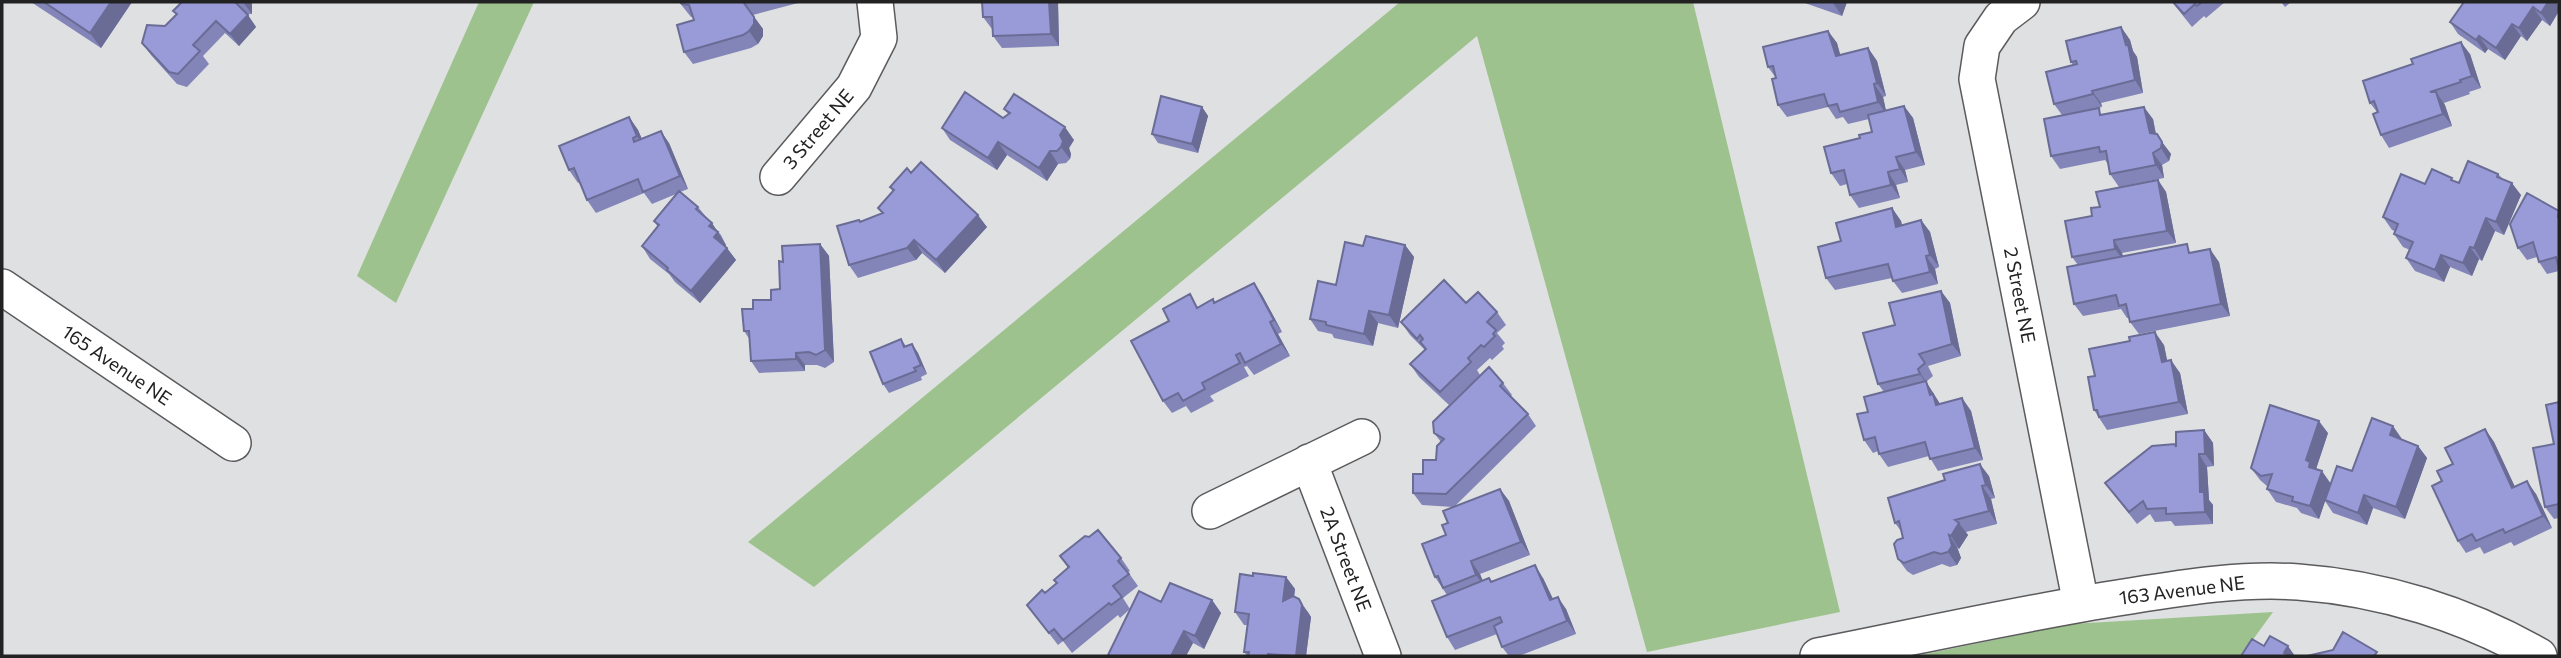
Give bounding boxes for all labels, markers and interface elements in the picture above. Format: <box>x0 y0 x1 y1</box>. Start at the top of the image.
street label: 3 Street NE <box>777 84 858 173</box>
street label: 2 Street NE <box>2000 245 2041 345</box>
street label: 165 Avenue NE <box>58 320 176 410</box>
street label: 2A Street NE <box>1316 503 1377 614</box>
street label: 163 Avenue NE <box>2118 570 2246 609</box>

